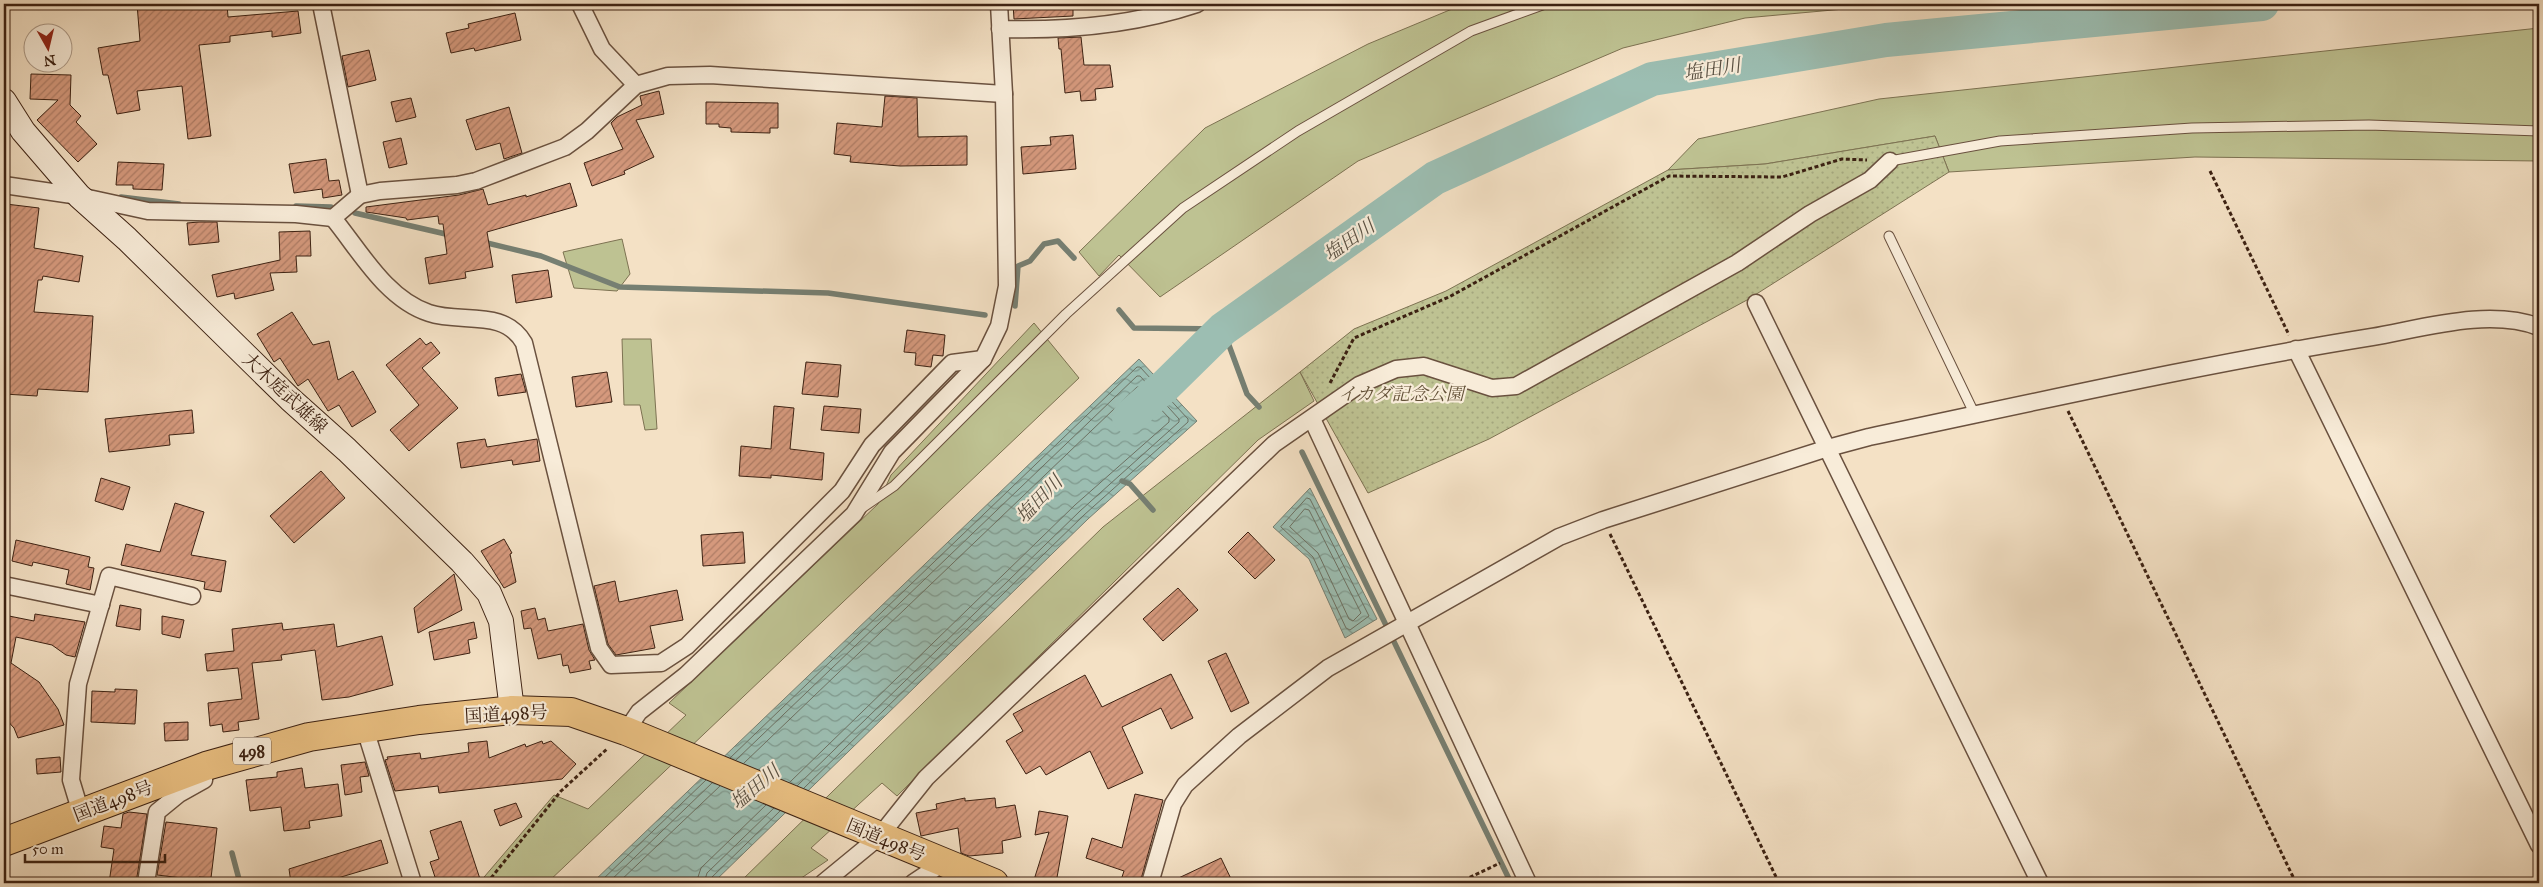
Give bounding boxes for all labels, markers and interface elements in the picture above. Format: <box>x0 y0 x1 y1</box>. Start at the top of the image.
north arrow <box>22 22 72 72</box>
text: N <box>43 51 57 70</box>
water label: 塩田川 <box>1682 53 1744 85</box>
water label: 塩田川 <box>1319 213 1381 266</box>
street label: 大木庭武雄線 <box>238 348 332 438</box>
park label: イカダ記念公園 <box>1338 383 1467 405</box>
water label: 塩田川 <box>1011 469 1068 527</box>
street label: 国道498号 <box>464 701 548 727</box>
road number: 498 <box>233 738 271 764</box>
water label: 塩田川 <box>726 759 786 814</box>
street label: 国道498号 <box>70 776 156 826</box>
street label: 国道498号 <box>843 814 929 866</box>
scale bar <box>25 832 165 864</box>
text: 50 m <box>32 840 64 858</box>

